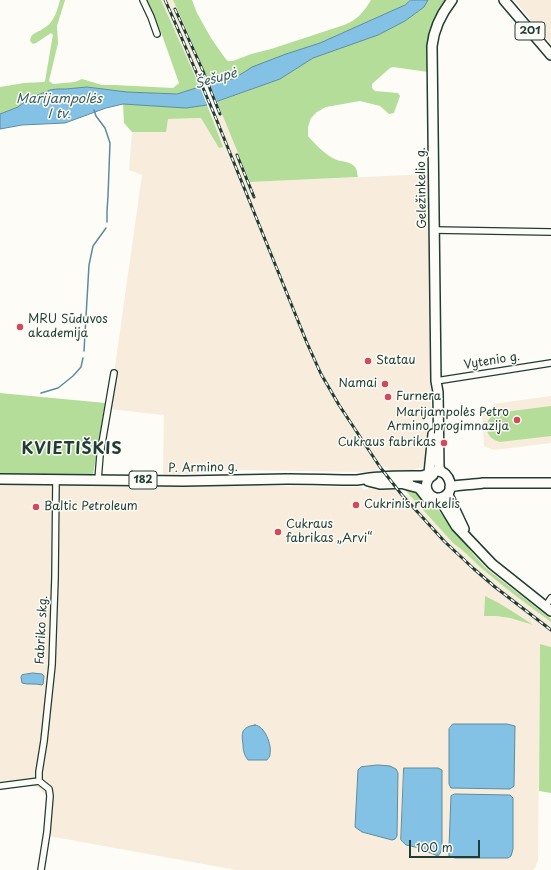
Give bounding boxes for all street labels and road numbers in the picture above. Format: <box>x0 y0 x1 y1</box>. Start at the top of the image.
road number: 201 <box>515 22 545 40</box>
street label: Geležinkelio g. <box>414 147 430 229</box>
street label: Vytenio g. <box>463 349 521 373</box>
street label: P. Armino g. <box>168 460 238 476</box>
road number: 182 <box>129 471 157 489</box>
street label: Fabriko skg. <box>33 595 51 665</box>

